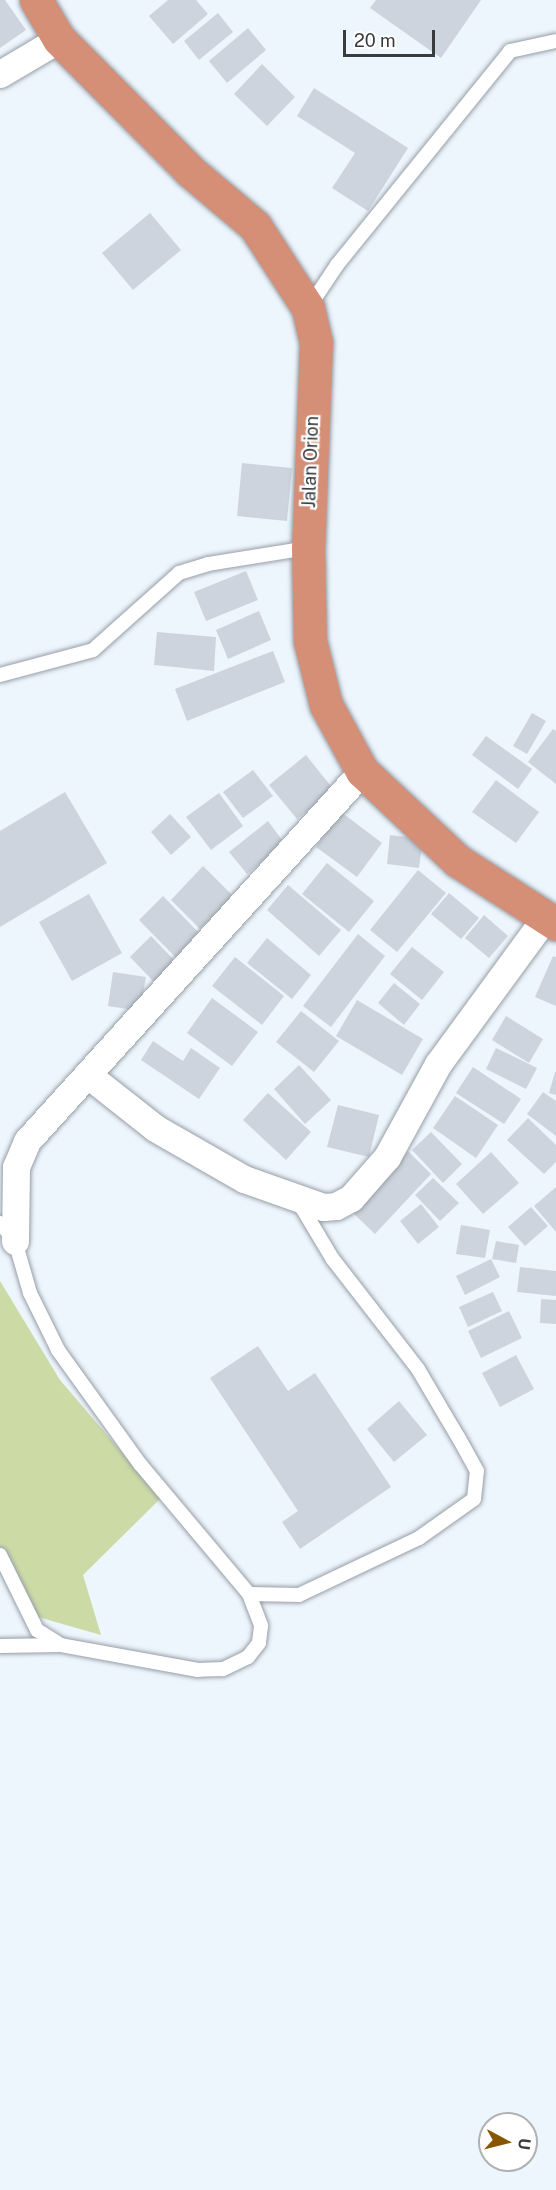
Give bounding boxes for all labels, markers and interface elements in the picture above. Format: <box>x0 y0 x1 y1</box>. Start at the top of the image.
scale bar <box>346 18 438 56</box>
text: 20 m <box>354 30 396 51</box>
street label: Jalan Orion <box>299 416 323 508</box>
north arrow <box>478 2112 538 2172</box>
text: U <box>514 2137 535 2151</box>

